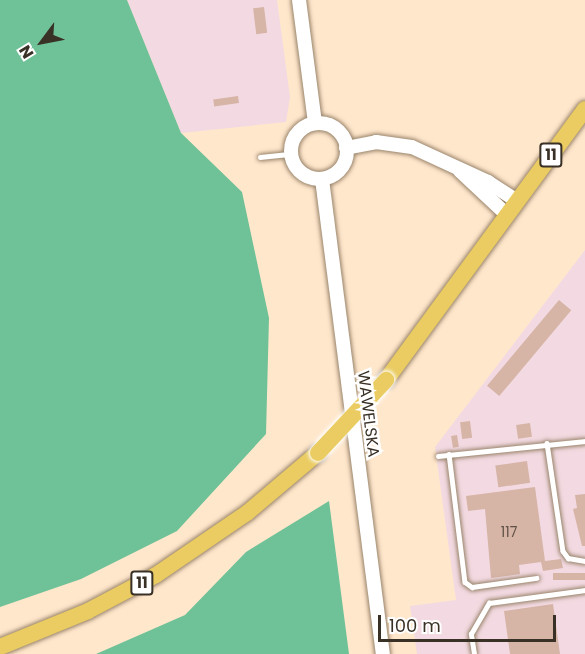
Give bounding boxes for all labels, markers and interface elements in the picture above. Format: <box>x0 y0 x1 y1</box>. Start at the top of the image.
north arrow <box>12 12 72 72</box>
text: N <box>13 41 39 63</box>
road number: 11 <box>539 143 563 167</box>
street label: WAWELSKA <box>353 370 383 458</box>
house number: 117 <box>501 524 517 540</box>
road number: 11 <box>130 571 154 595</box>
scale bar <box>381 603 560 641</box>
text: 100 m <box>389 613 441 638</box>

